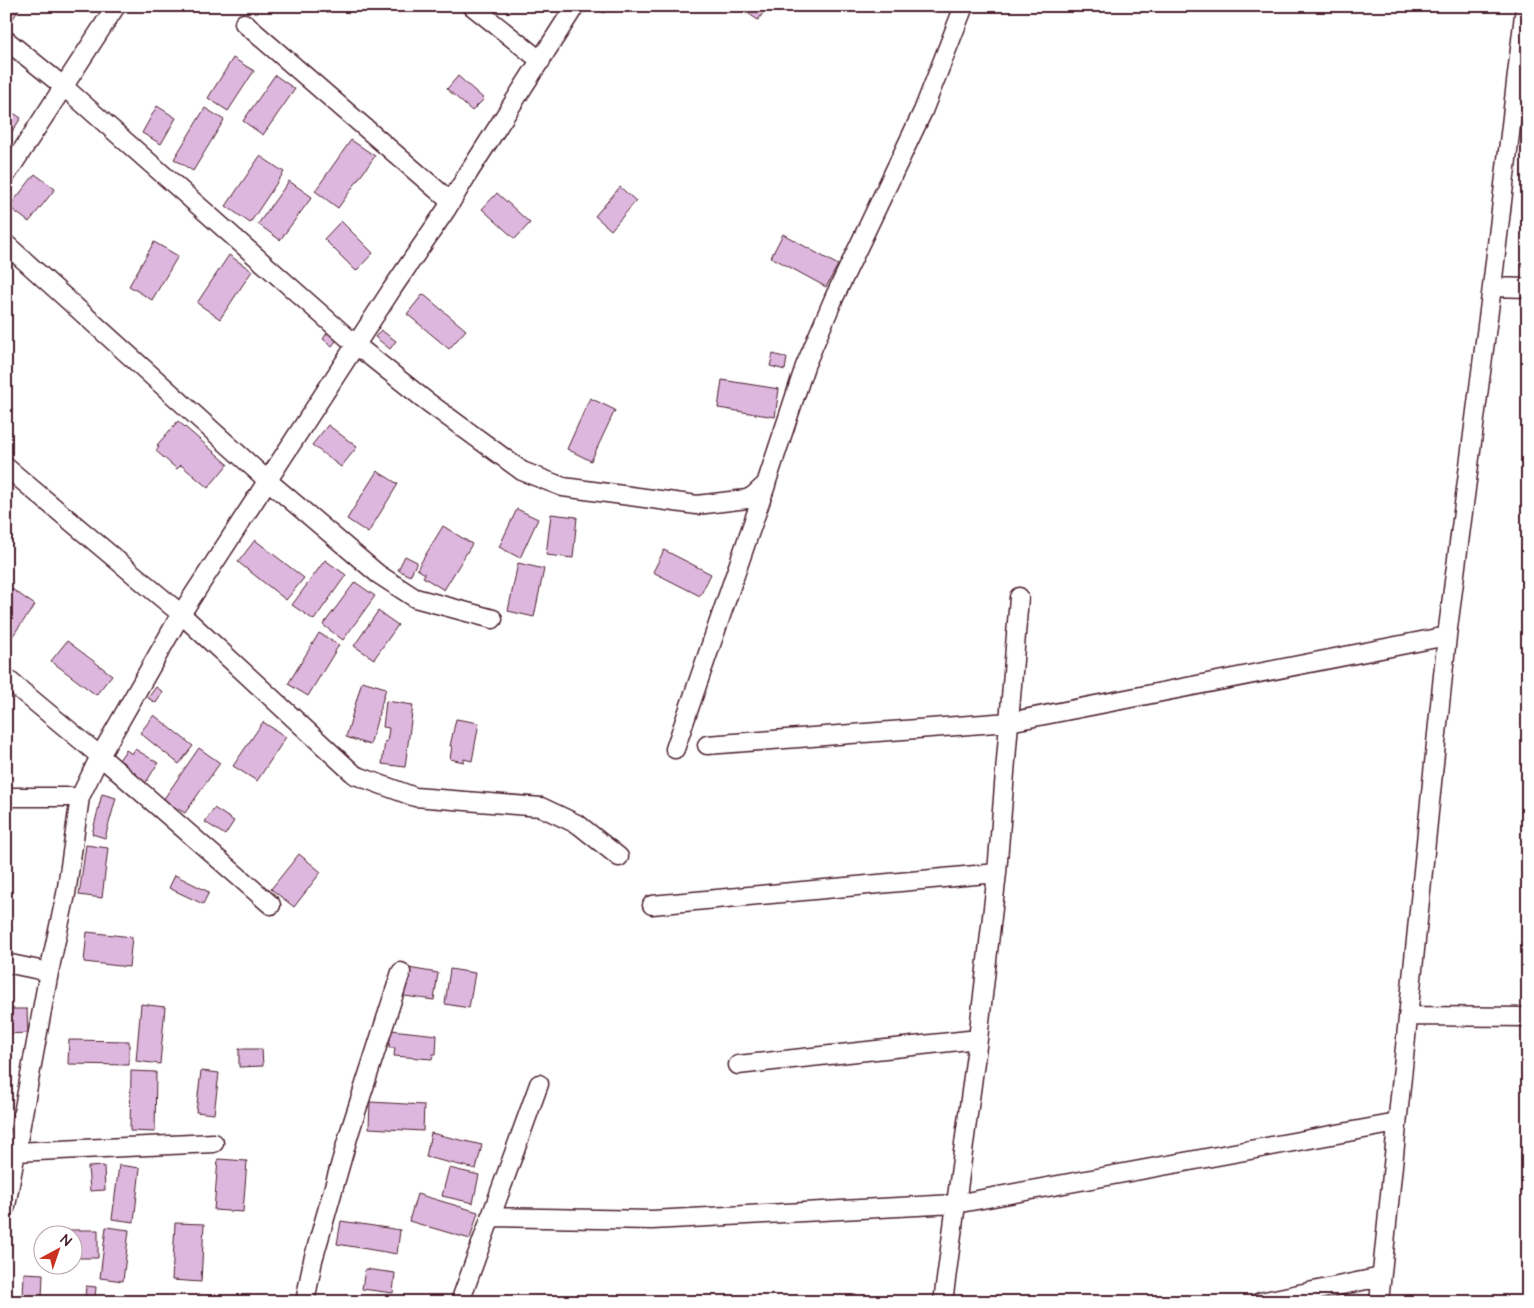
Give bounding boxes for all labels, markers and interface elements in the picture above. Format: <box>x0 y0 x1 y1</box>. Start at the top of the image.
north arrow <box>32 1226 82 1276</box>
text: N <box>56 1230 76 1251</box>

